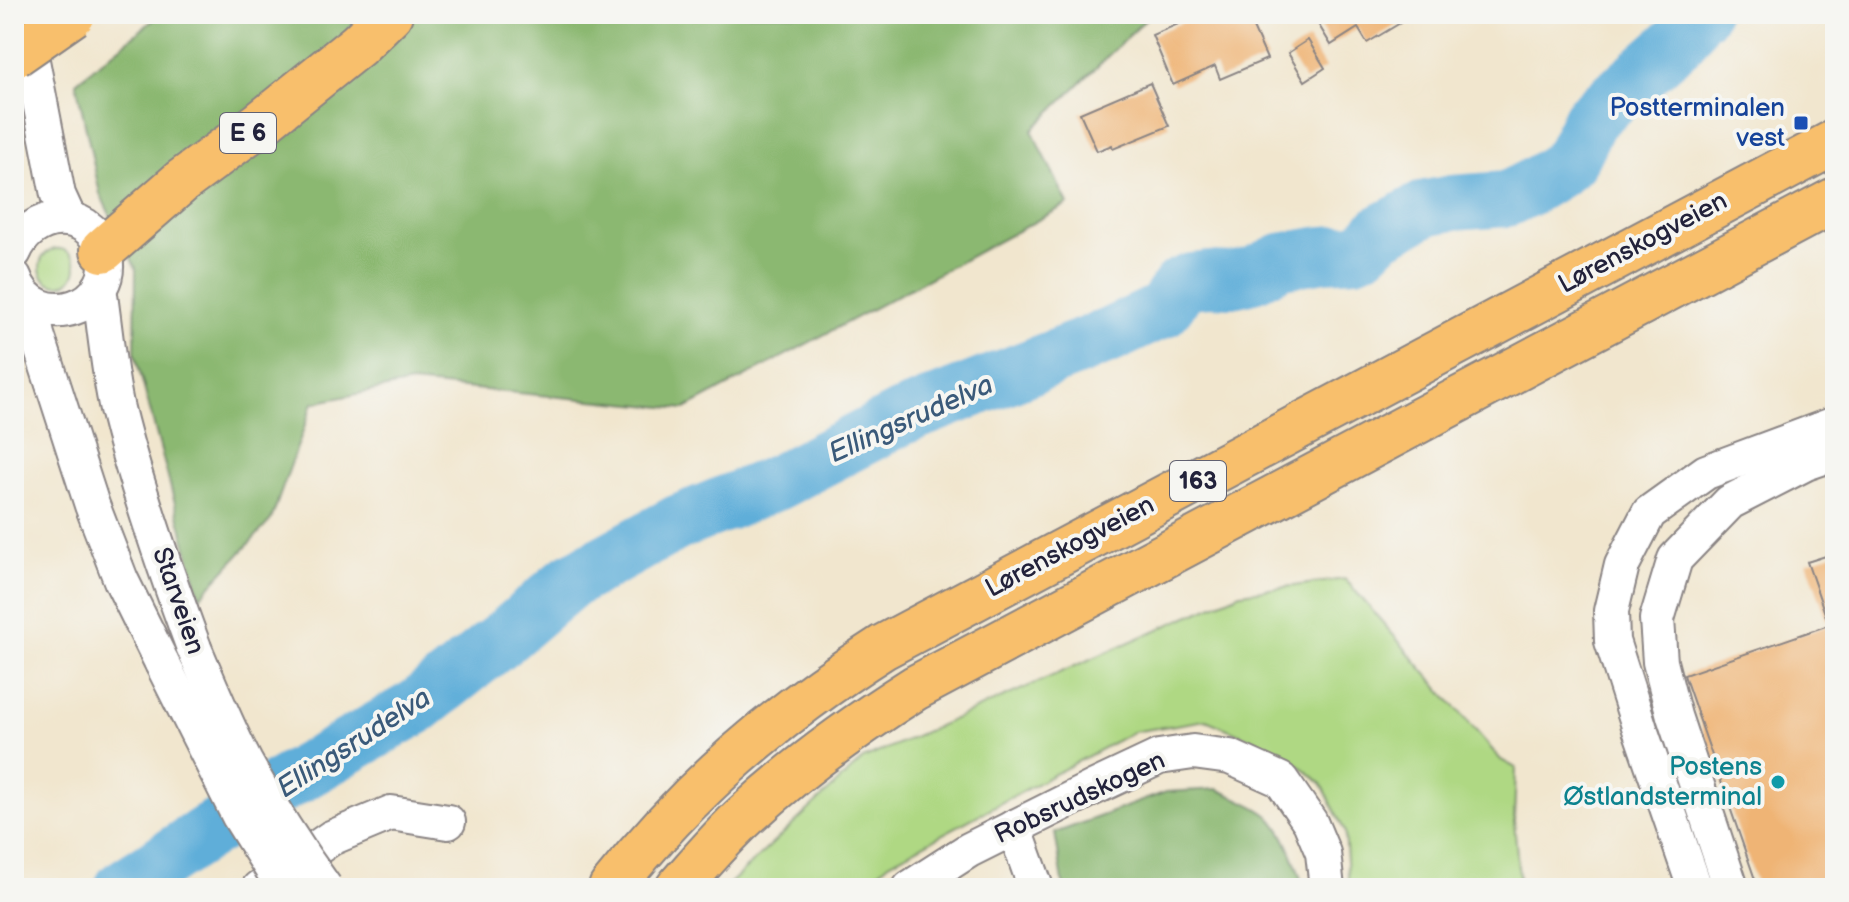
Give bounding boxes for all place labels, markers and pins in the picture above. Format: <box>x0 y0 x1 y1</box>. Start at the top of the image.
place label: Postterminalen vest <box>1609 93 1785 154</box>
marker: Postterminalen vest <box>1792 114 1810 132</box>
place label: Postens Østlandsterminal <box>1563 752 1762 813</box>
marker: Postens Østlandsterminal <box>1769 773 1787 791</box>

